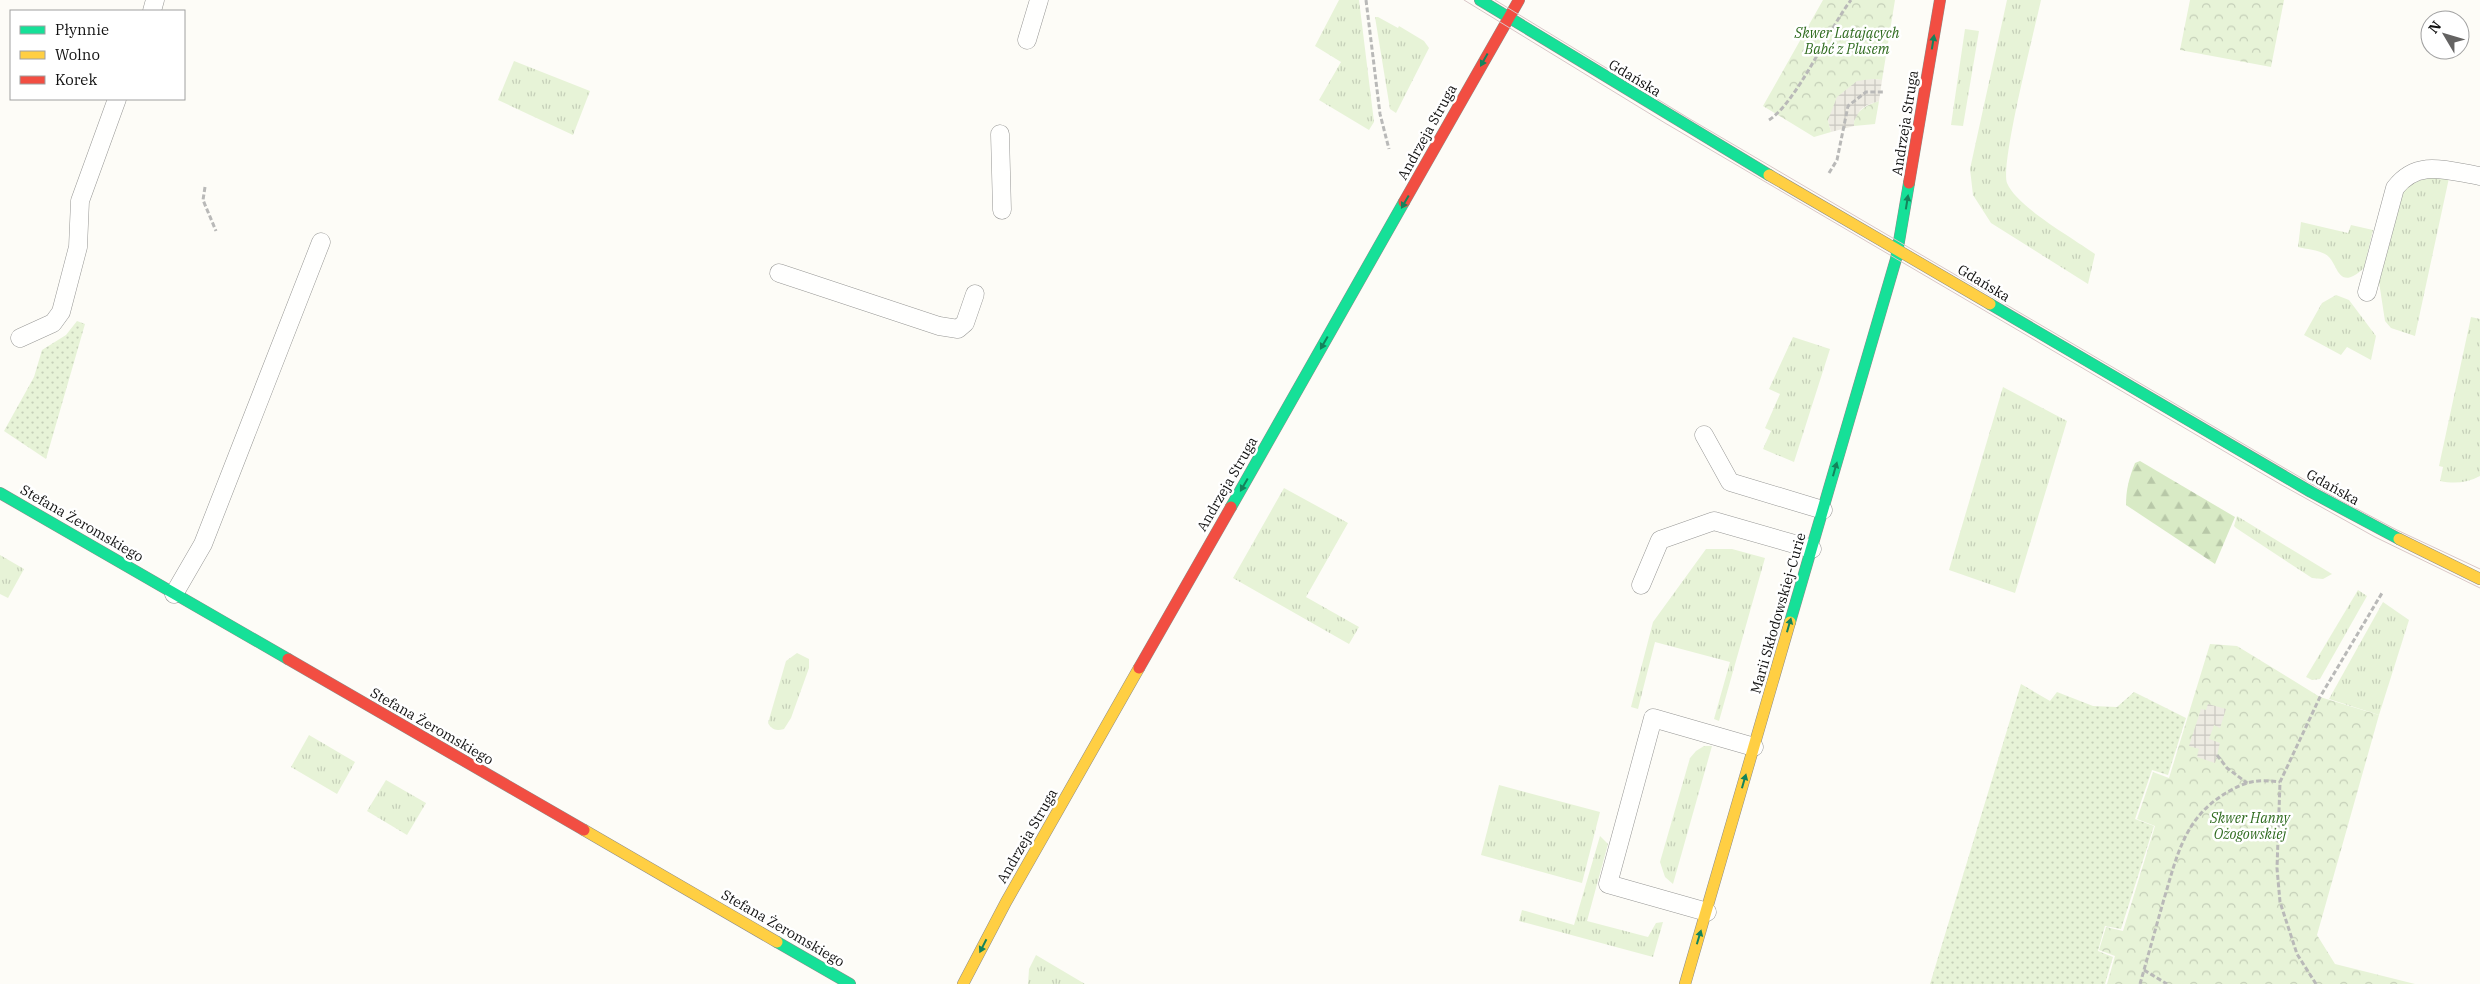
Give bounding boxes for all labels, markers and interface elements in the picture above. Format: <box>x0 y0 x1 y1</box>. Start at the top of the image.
legend <box>10 10 185 100</box>
north arrow <box>2420 10 2470 60</box>
text: N <box>2424 17 2445 37</box>
text: Płynnie <box>55 20 109 39</box>
park label: Skwer Latających Babć z Plusem <box>1794 24 1900 58</box>
one-way arrow <box>1929 33 1937 49</box>
text: Wolno <box>55 45 100 64</box>
one-way arrow <box>1480 53 1488 68</box>
street label: Gdańska <box>1606 55 1665 101</box>
street label: Andrzeja Struga <box>1888 69 1922 177</box>
text: Korek <box>55 70 97 89</box>
street label: Andrzeja Struga <box>1393 81 1461 183</box>
one-way arrow <box>1903 194 1911 210</box>
one-way arrow <box>1400 195 1409 208</box>
street label: Gdańska <box>1955 260 2014 306</box>
one-way arrow <box>1320 337 1329 350</box>
street label: Andrzeja Struga <box>1193 433 1262 535</box>
one-way arrow <box>1832 462 1840 477</box>
street label: Gdańska <box>2303 465 2363 509</box>
one-way arrow <box>1240 478 1249 491</box>
street label: Stefana Żeromskiego <box>17 480 147 566</box>
street label: Marii Skłodowskiej-Curie <box>1746 530 1810 696</box>
one-way arrow <box>1786 618 1794 633</box>
street label: Stefana Żeromskiego <box>367 683 497 769</box>
one-way arrow <box>1741 774 1749 789</box>
street label: Andrzeja Struga <box>993 785 1062 887</box>
park label: Skwer Hanny Ożogowskiej <box>2209 809 2292 843</box>
street label: Stefana Żeromskiego <box>718 885 848 971</box>
one-way arrow <box>1695 930 1703 945</box>
one-way arrow <box>979 938 987 953</box>

